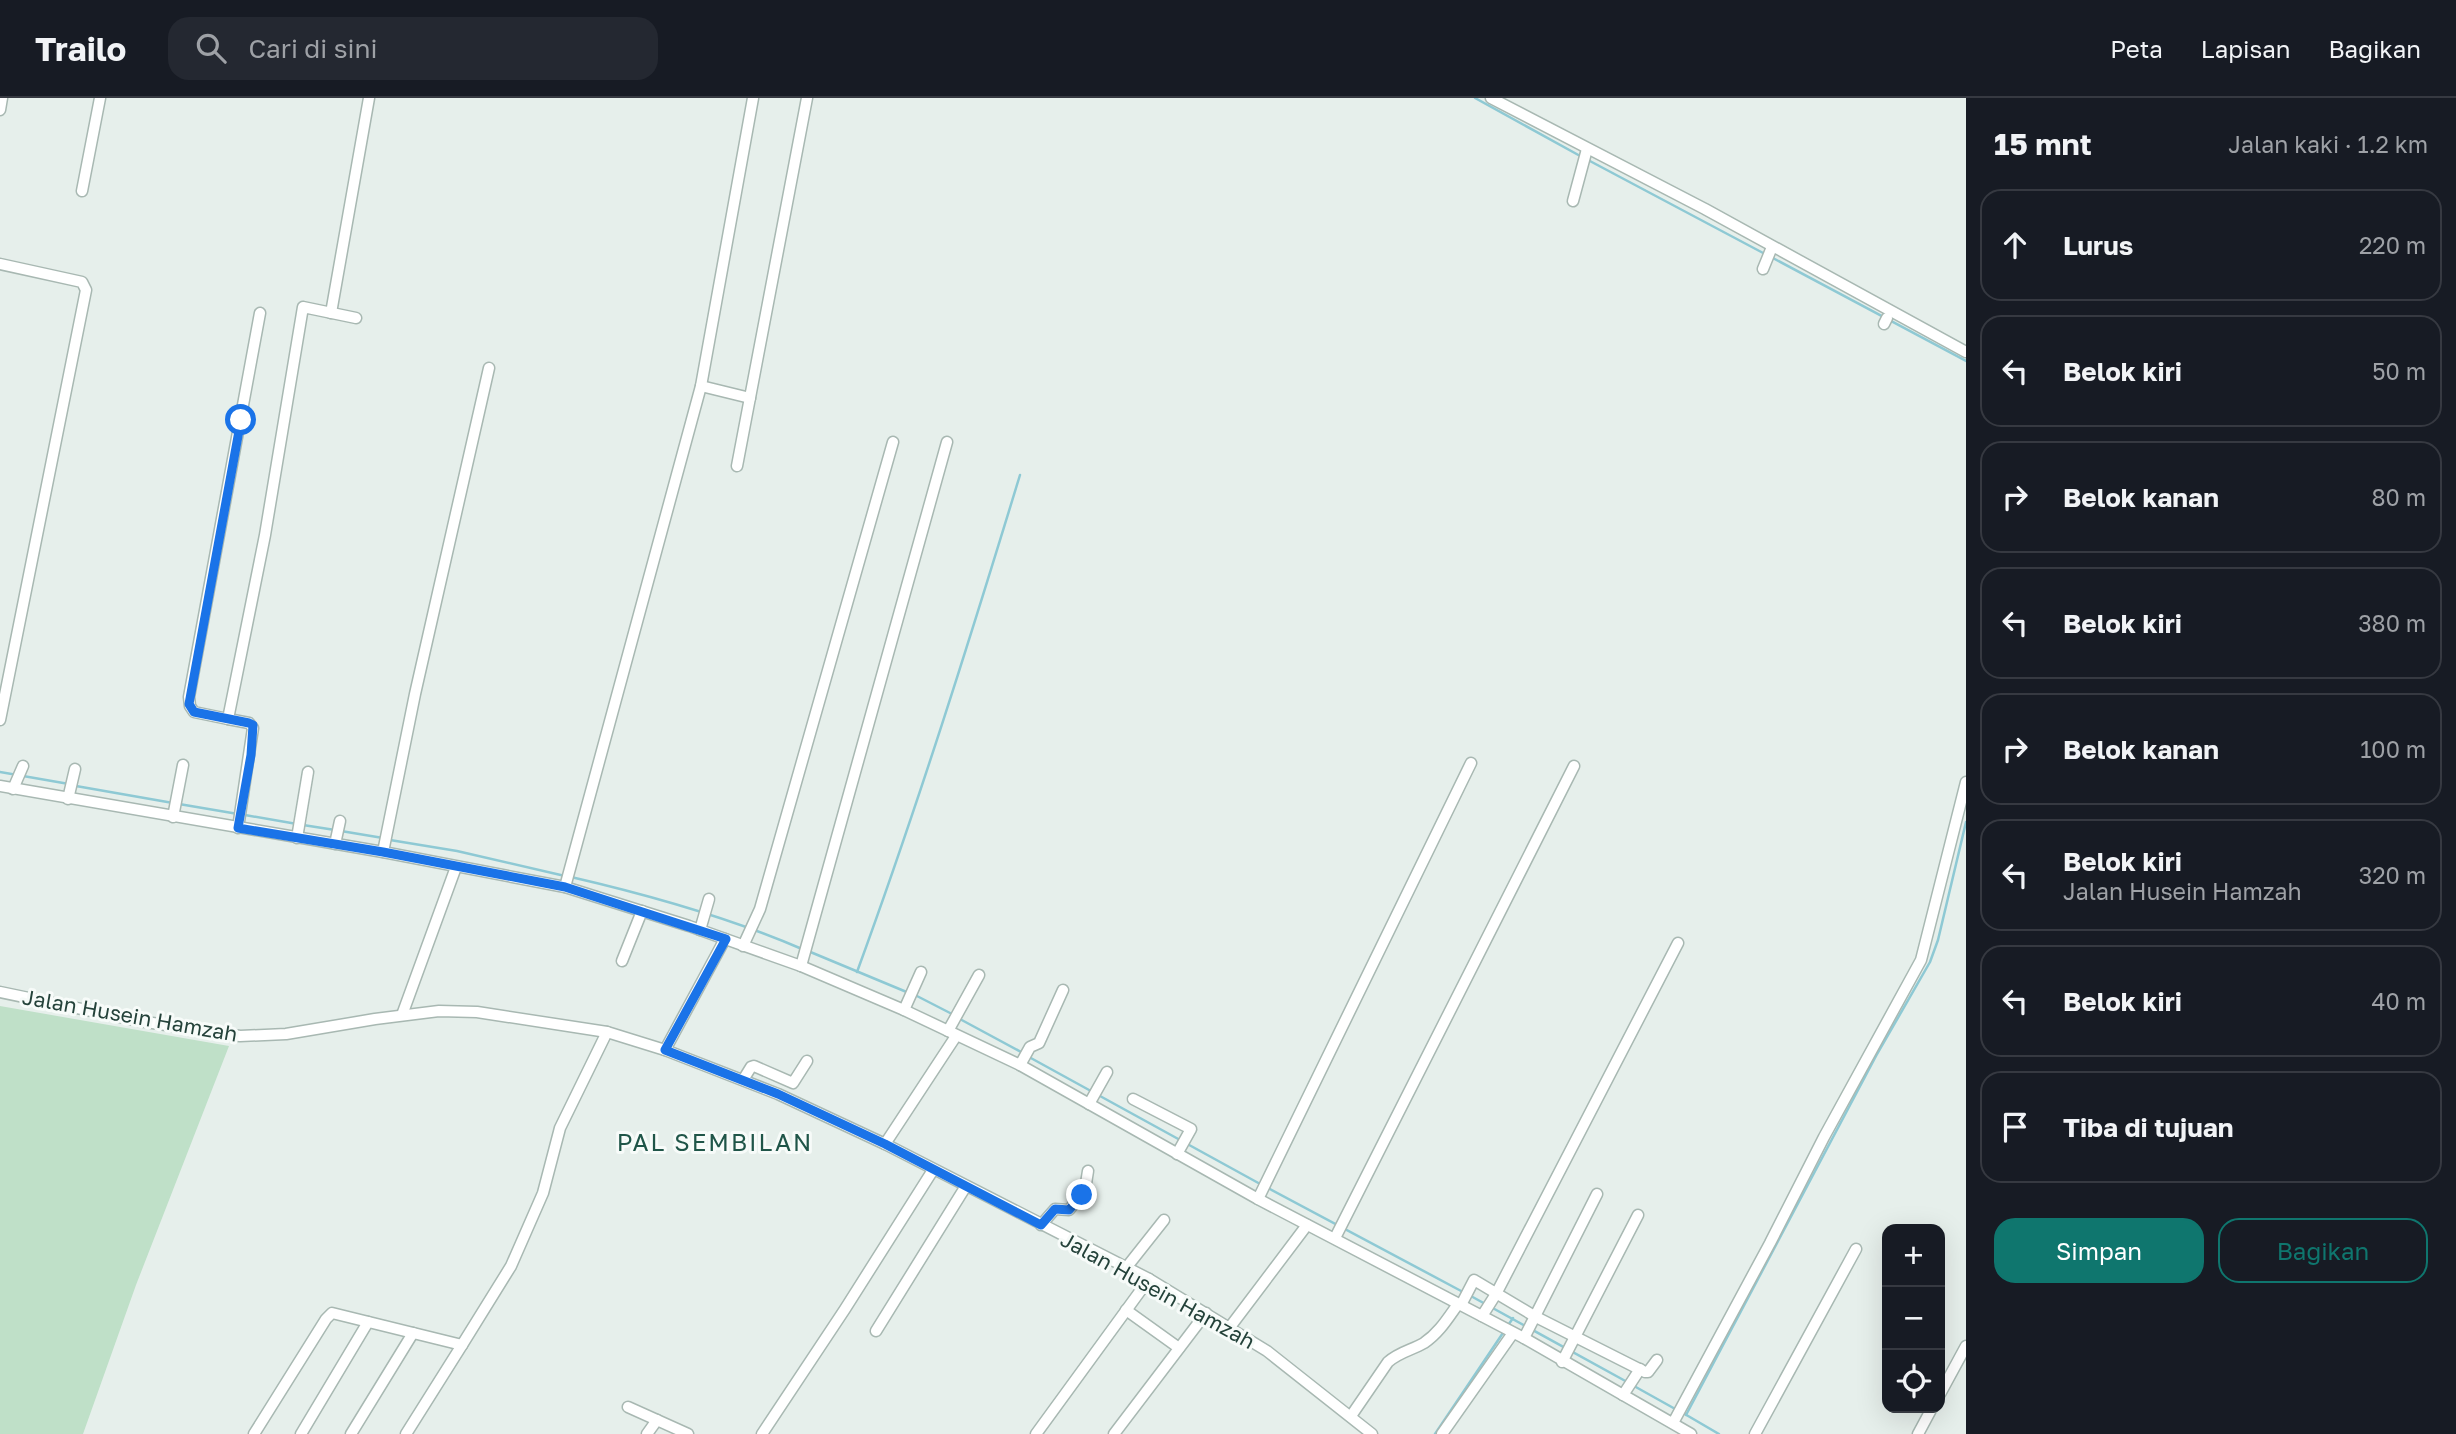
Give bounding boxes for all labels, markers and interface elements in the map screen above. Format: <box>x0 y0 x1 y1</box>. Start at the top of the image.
search box <box>168 17 658 80</box>
text: Trailo <box>35 29 126 68</box>
icon: search <box>192 29 230 67</box>
text: Cari di sini <box>248 33 378 64</box>
text: Peta <box>2110 34 2163 63</box>
text: Lapisan <box>2201 34 2291 63</box>
text: Bagikan <box>2329 34 2421 63</box>
text: 15 mnt <box>1994 126 2092 162</box>
text: Jalan kaki · 1.2 km <box>2228 130 2428 158</box>
icon: ahead <box>1996 226 2034 264</box>
text: Lurus <box>2063 230 2133 261</box>
text: 220 m <box>2359 231 2426 259</box>
icon: left <box>1996 352 2034 390</box>
text: Belok kiri <box>2063 356 2182 387</box>
text: 50 m <box>2372 357 2426 385</box>
route start <box>225 404 256 435</box>
icon: right <box>1996 478 2034 516</box>
text: Belok kanan <box>2063 482 2219 513</box>
text: 80 m <box>2372 483 2426 511</box>
icon: left <box>1996 604 2034 642</box>
text: Belok kiri <box>2063 608 2182 639</box>
text: 380 m <box>2358 609 2426 637</box>
icon: right <box>1996 730 2034 768</box>
text: Belok kanan <box>2063 734 2219 765</box>
text: 100 m <box>2360 735 2426 763</box>
text: Belok kiri <box>2063 846 2182 877</box>
icon: left <box>1996 856 2034 894</box>
text: 320 m <box>2359 861 2426 889</box>
text: Jalan Husein Hamzah <box>2063 877 2302 905</box>
icon: left <box>1996 982 2034 1020</box>
street label: Jalan Husein Hamzah <box>20 983 240 1047</box>
text: Belok kiri <box>2063 986 2182 1017</box>
text: 40 m <box>2372 987 2426 1015</box>
icon: arrive <box>1996 1108 2034 1146</box>
text: Tiba di tujuan <box>2063 1112 2233 1143</box>
district label: PAL SEMBILAN <box>617 1127 813 1156</box>
route end <box>1066 1179 1097 1210</box>
button: Simpan <box>1994 1218 2204 1283</box>
button: Bagikan <box>2218 1218 2428 1283</box>
map controls <box>1882 1224 1945 1413</box>
button: + <box>1882 1224 1945 1287</box>
street label: Jalan Husein Hamzah <box>1056 1226 1260 1354</box>
button: − <box>1882 1287 1945 1350</box>
button: locate <box>1882 1350 1945 1413</box>

